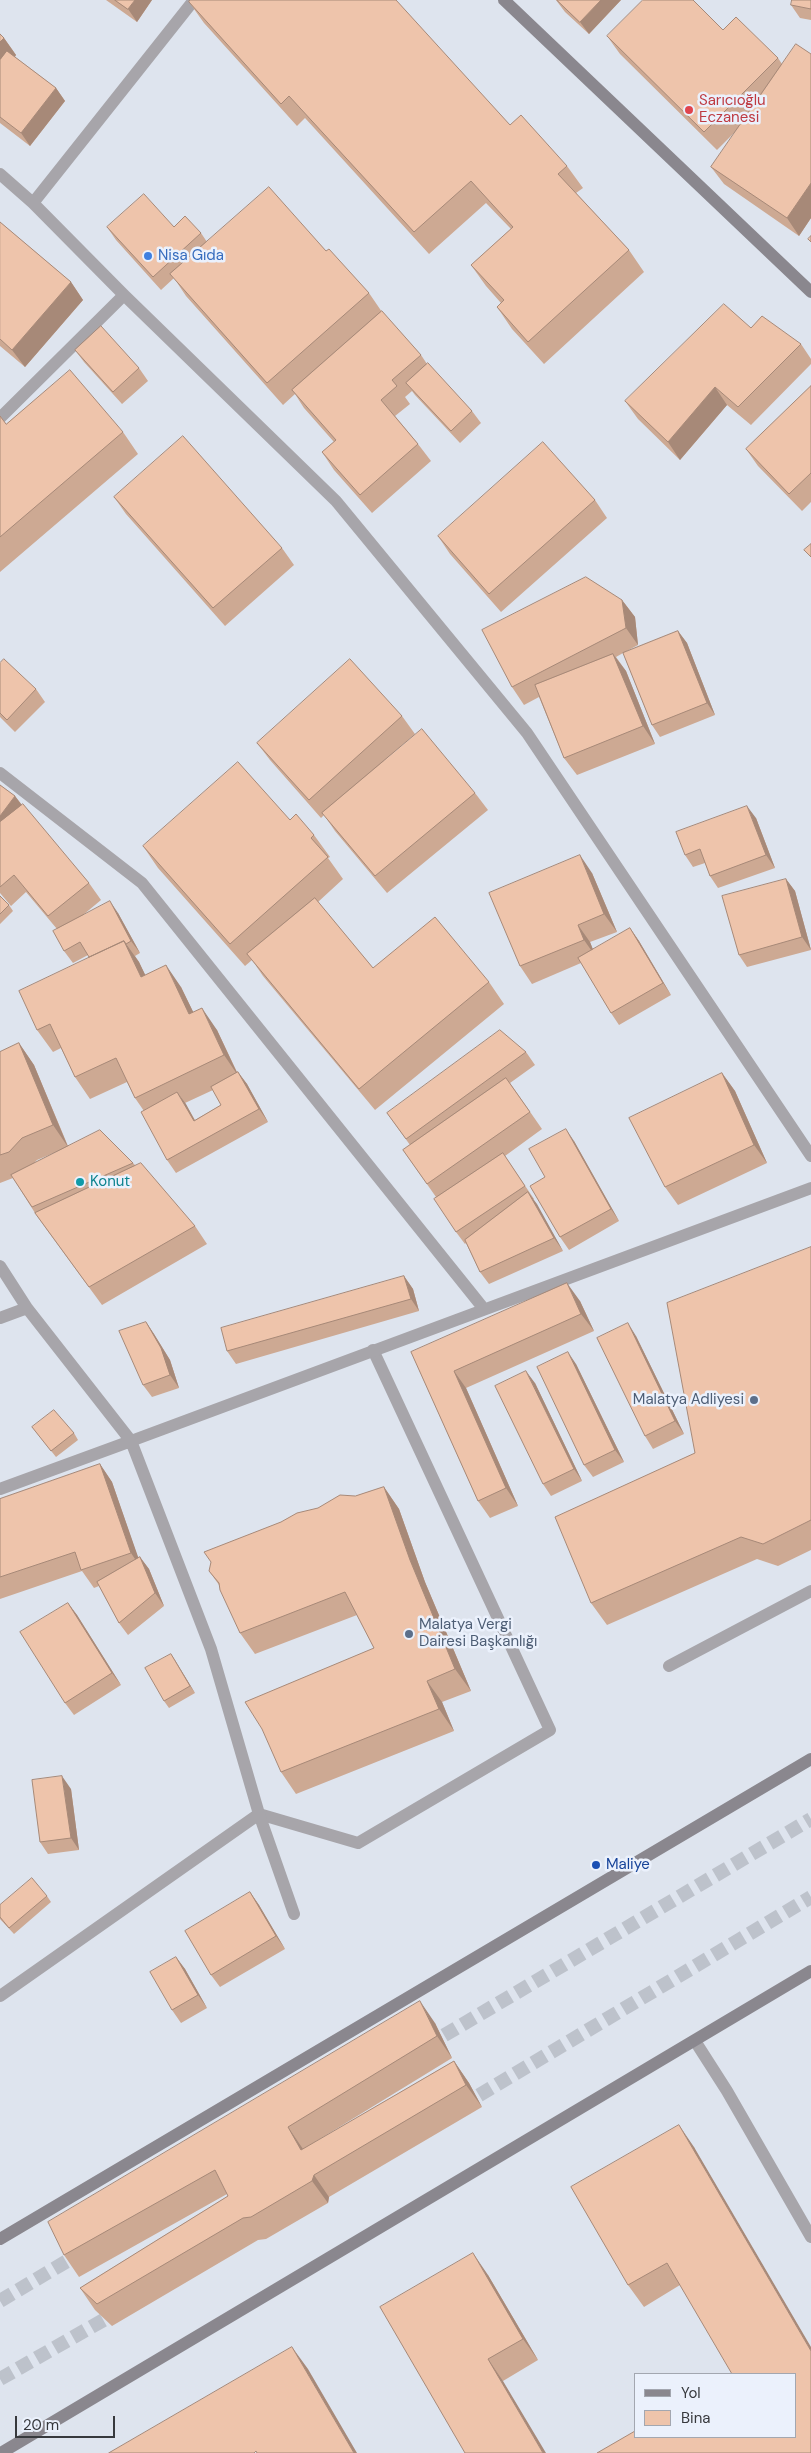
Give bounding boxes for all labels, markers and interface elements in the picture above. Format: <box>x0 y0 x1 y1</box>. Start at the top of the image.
place label: Sarıcıoğlu Eczanesi <box>699 92 766 127</box>
marker: Sarıcıoğlu Eczanesi <box>683 104 695 116</box>
place label: Nisa Gıda <box>158 247 224 265</box>
marker: Nisa Gıda <box>142 250 154 262</box>
place label: Konut <box>90 1173 130 1191</box>
marker: Konut <box>74 1176 86 1188</box>
place label: Malatya Adliyesi <box>633 1391 744 1409</box>
marker: Malatya Adliyesi <box>748 1394 760 1406</box>
place label: Malatya Vergi Dairesi Başkanlığı <box>419 1616 537 1651</box>
marker: Malatya Vergi Dairesi Başkanlığı <box>403 1628 415 1640</box>
place label: Maliye <box>606 1856 650 1874</box>
marker: Maliye <box>590 1859 602 1871</box>
legend <box>634 2373 796 2438</box>
text: Yol <box>681 2383 701 2403</box>
scale bar <box>18 2406 118 2438</box>
text: Bina <box>681 2408 710 2428</box>
text: 20 m <box>23 2415 59 2435</box>

